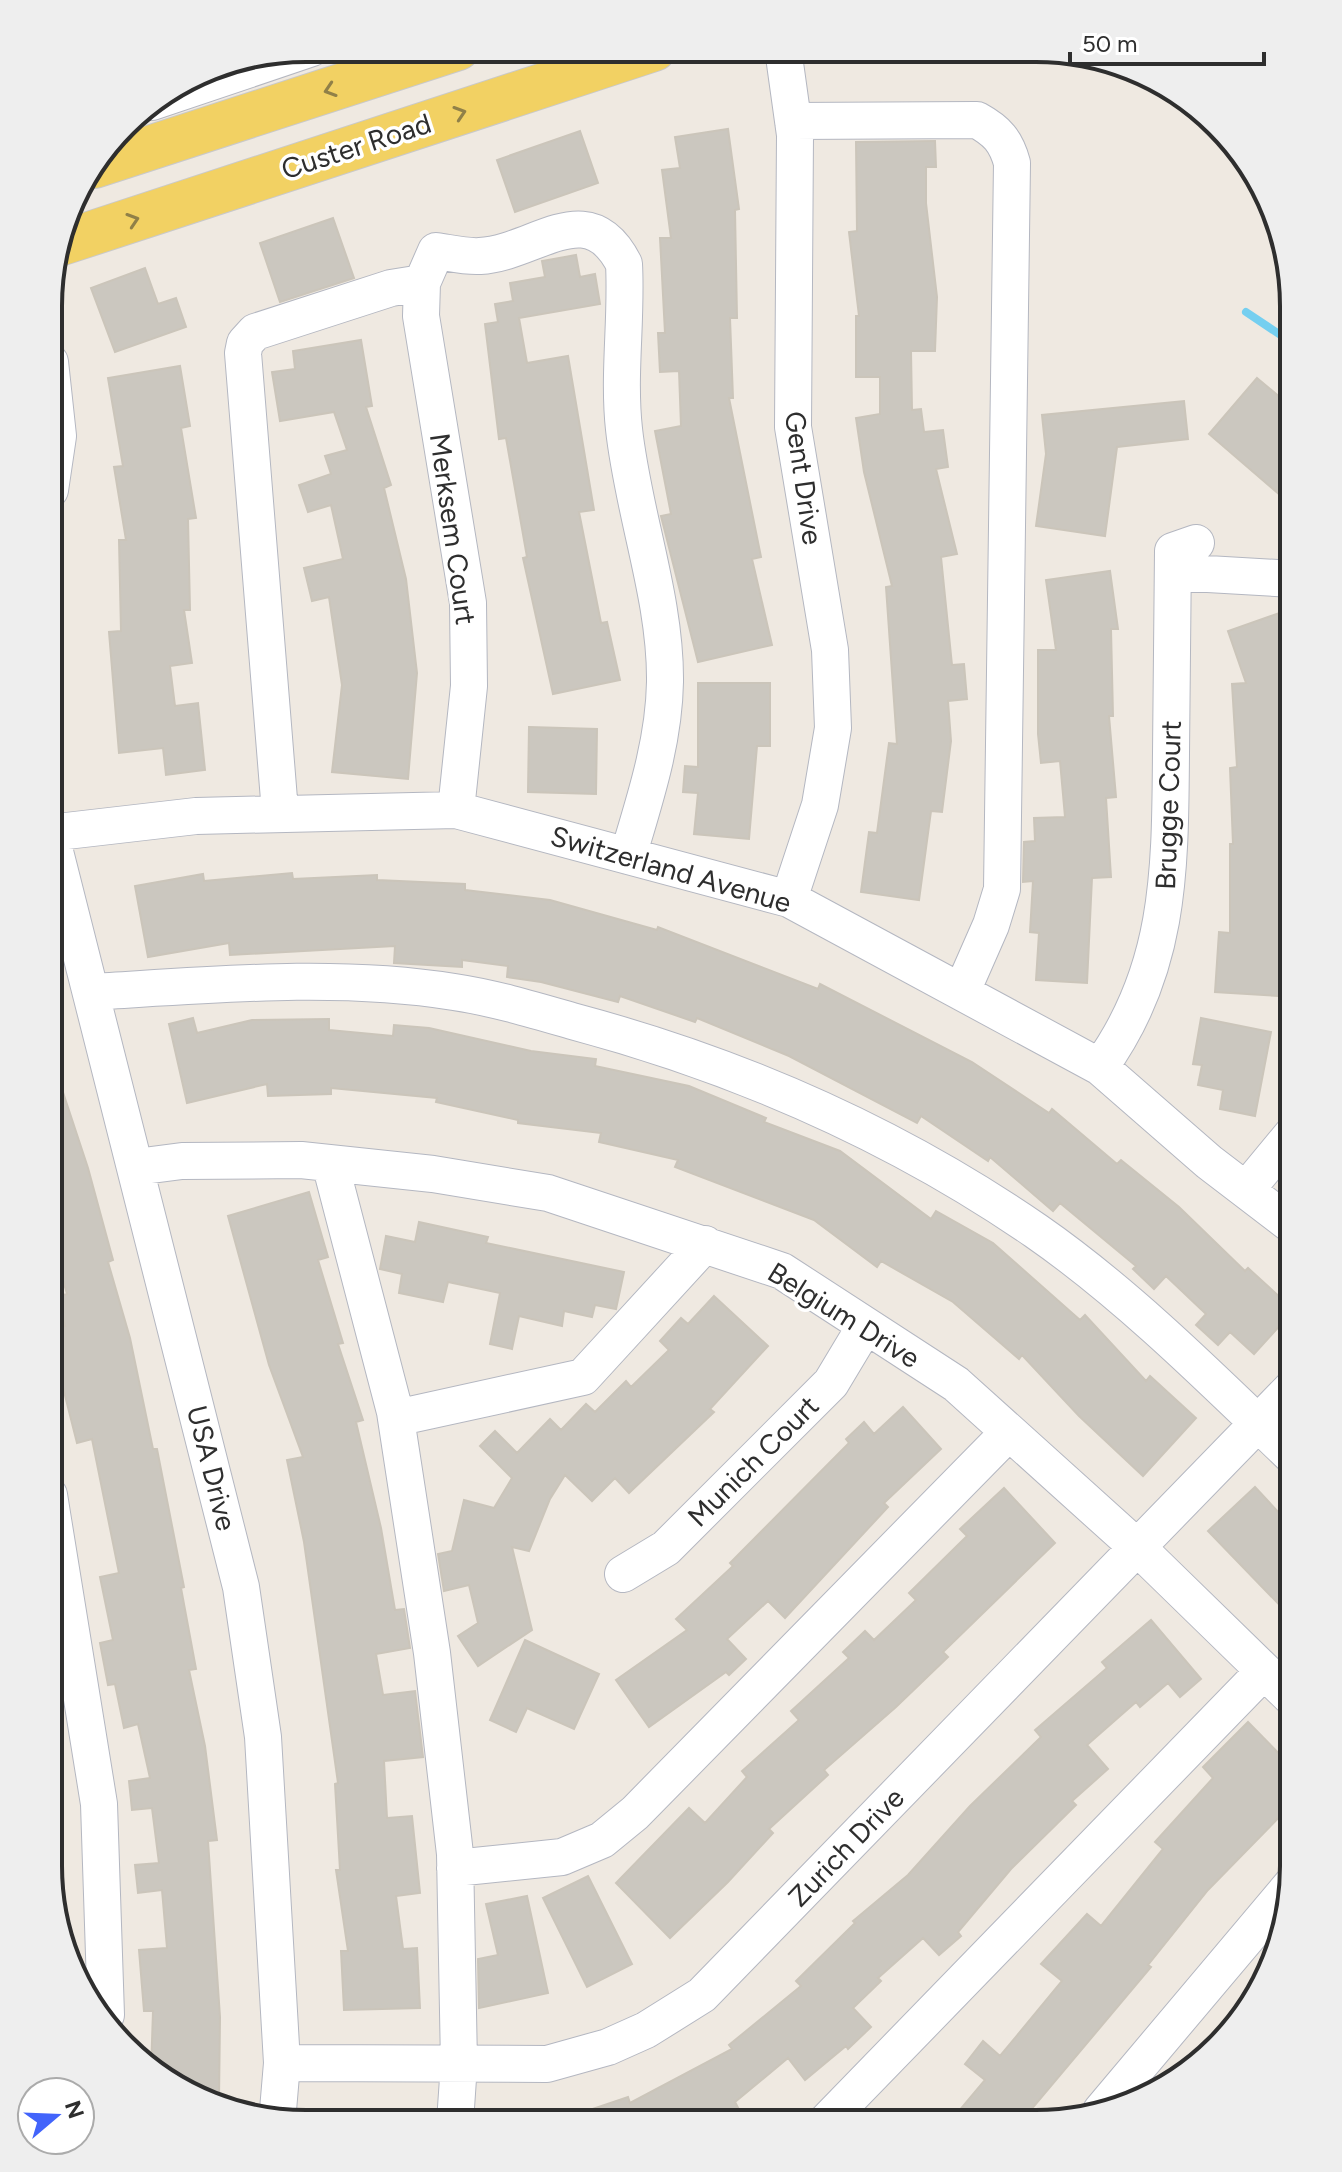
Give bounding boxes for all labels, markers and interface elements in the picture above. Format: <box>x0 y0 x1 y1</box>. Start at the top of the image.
scale bar <box>1070 16 1264 66</box>
text: 50 m <box>1082 29 1138 58</box>
one-way arrow <box>324 80 338 96</box>
street label: Custer Road <box>277 106 435 186</box>
one-way arrow <box>452 106 466 122</box>
one-way arrow <box>125 213 139 229</box>
street label: Gent Drive <box>778 409 830 547</box>
street label: Merksem Court <box>423 431 483 627</box>
street label: Brugge Court <box>1148 720 1188 890</box>
street label: Switzerland Avenue <box>547 818 795 920</box>
street label: Belgium Drive <box>762 1255 926 1375</box>
street label: Munich Court <box>680 1388 826 1534</box>
street label: USA Drive <box>180 1402 244 1534</box>
street label: Zurich Drive <box>781 1781 911 1913</box>
north arrow <box>16 2076 96 2156</box>
text: N <box>59 2097 90 2122</box>

